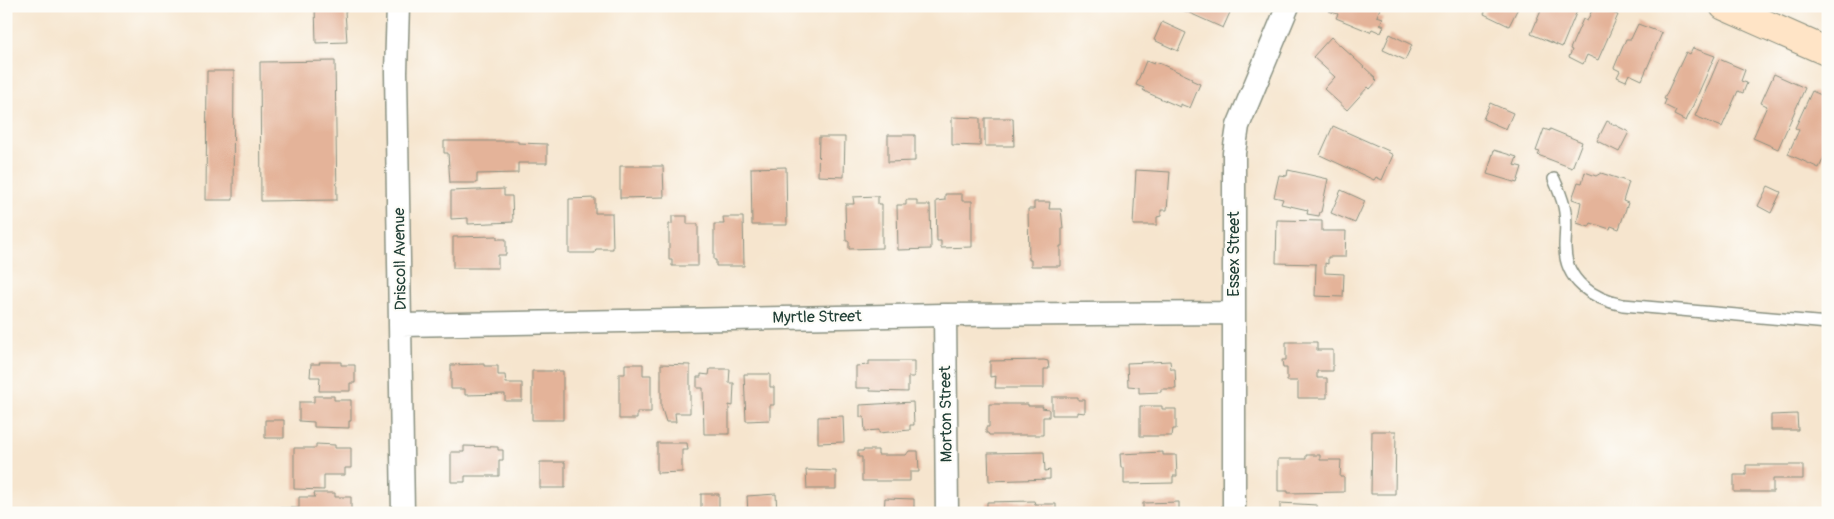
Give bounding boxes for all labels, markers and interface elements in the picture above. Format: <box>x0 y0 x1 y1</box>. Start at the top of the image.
street label: Driscoll Avenue <box>389 207 411 311</box>
street label: Essex Street <box>1224 211 1244 297</box>
street label: Myrtle Street <box>772 306 862 328</box>
street label: Morton Street <box>935 365 957 462</box>

